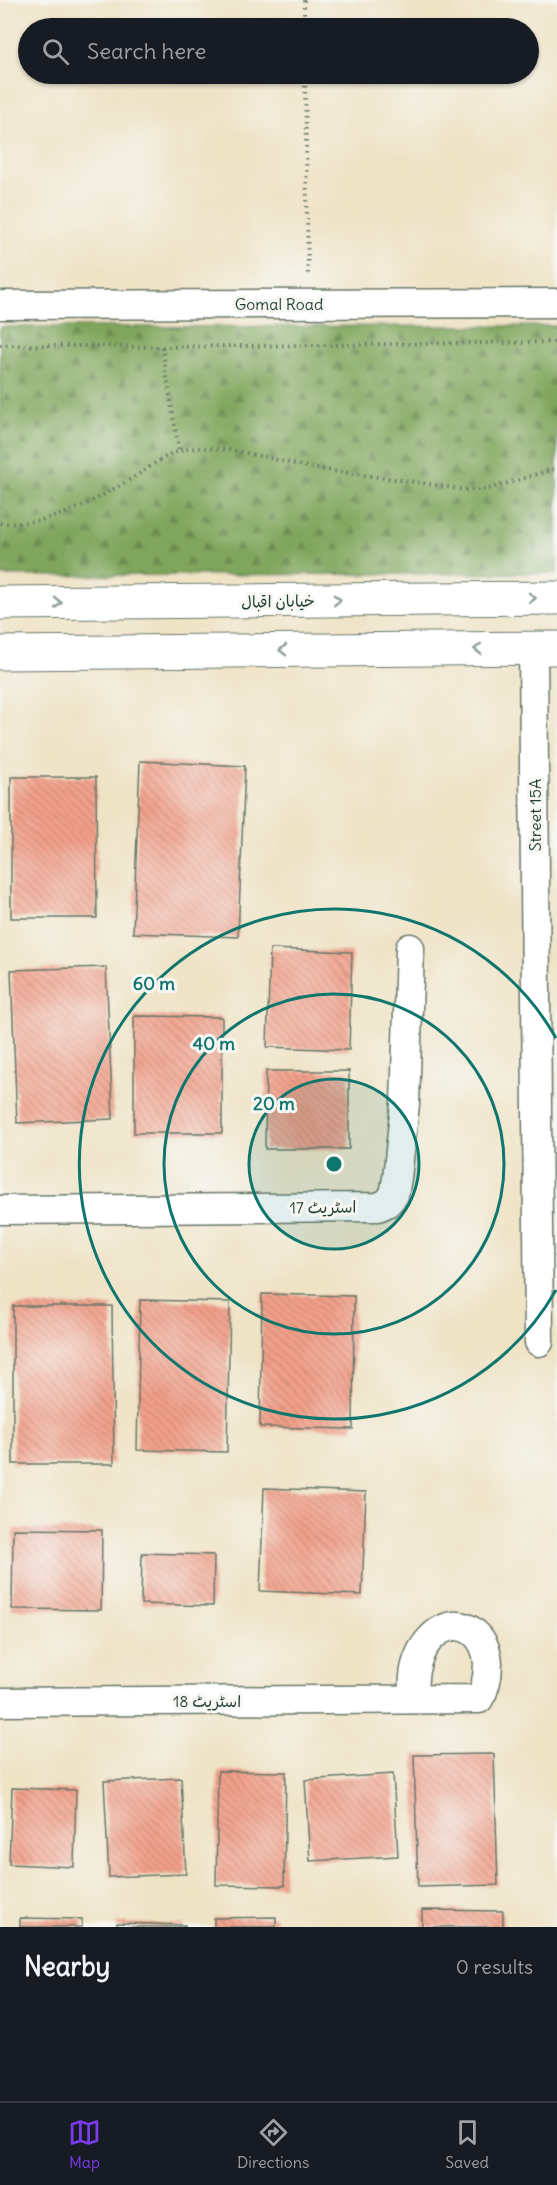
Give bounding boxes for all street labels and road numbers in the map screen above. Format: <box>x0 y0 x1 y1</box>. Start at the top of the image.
street label: Gomal Road <box>235 294 323 314</box>
street label: خیابان اقبال <box>241 590 315 612</box>
street label: Street 15A <box>525 779 545 851</box>
street label: اسٹریٹ 17 <box>289 1196 357 1218</box>
street label: اسٹریٹ 18 <box>173 1691 241 1711</box>

